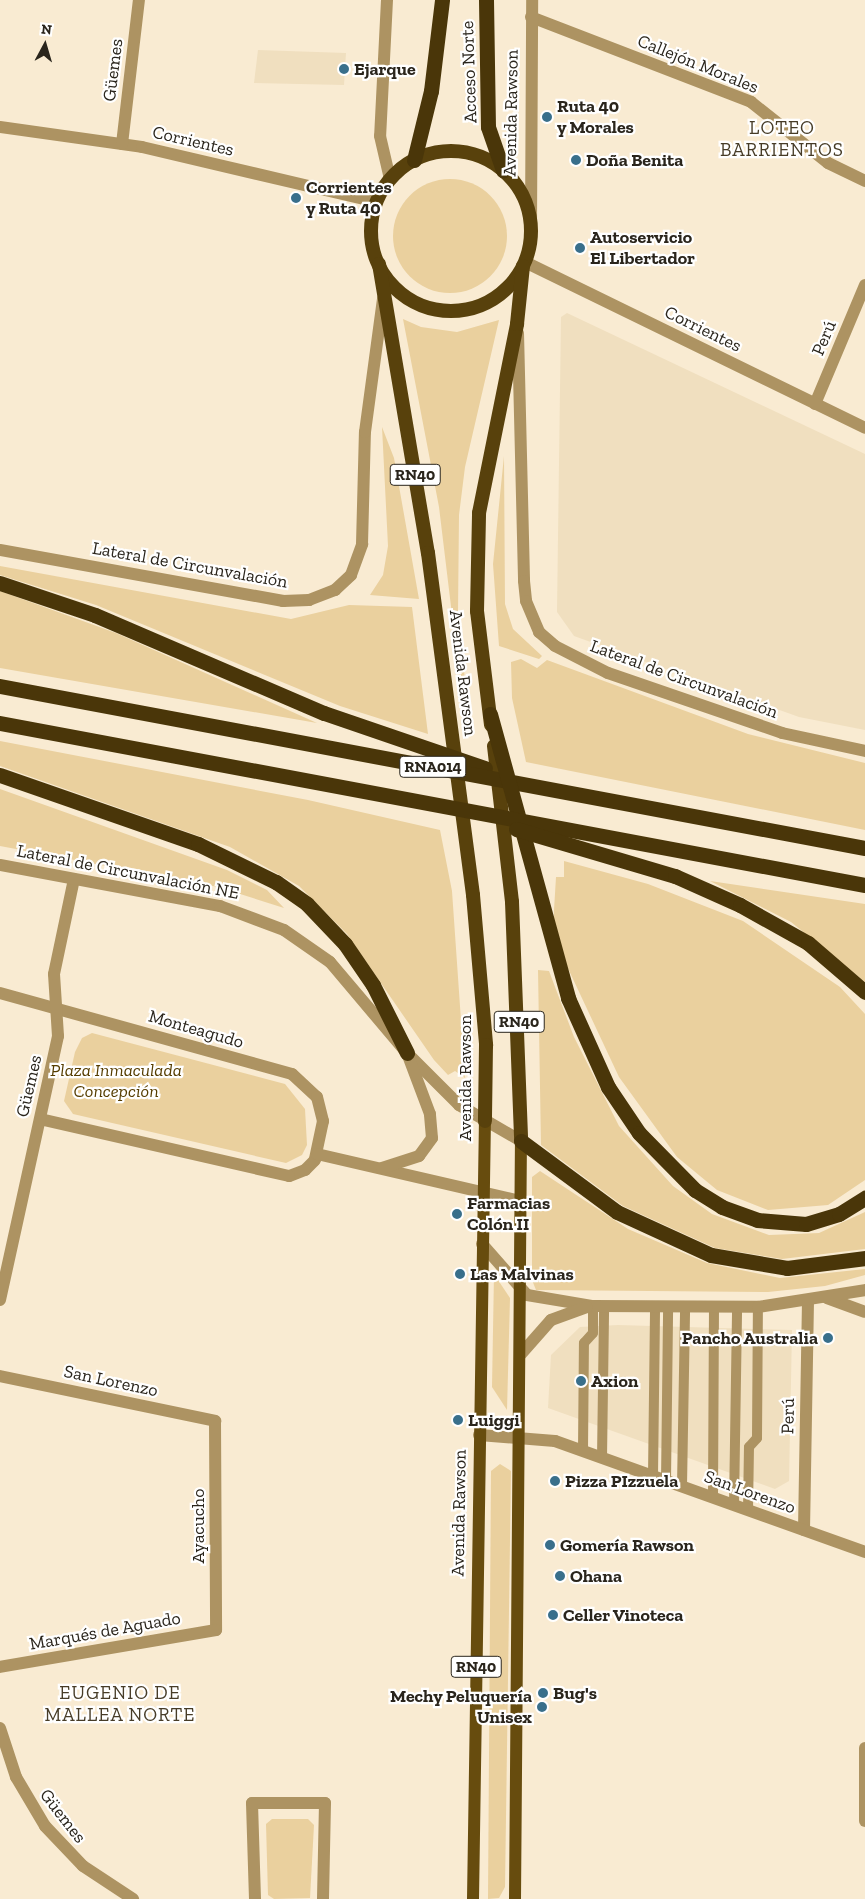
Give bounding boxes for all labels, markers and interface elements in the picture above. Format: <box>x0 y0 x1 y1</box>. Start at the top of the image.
north arrow <box>20 20 70 70</box>
street label: Acceso Norte <box>456 20 482 124</box>
text: N <box>40 21 53 39</box>
street label: Callejón Morales <box>634 30 762 98</box>
street label: Güemes <box>98 37 128 103</box>
street label: Avenida Rawson <box>499 49 523 177</box>
place label: Ejarque <box>354 58 416 80</box>
marker: Ejarque <box>338 63 350 75</box>
place label: Ruta 40 y Morales <box>557 96 634 138</box>
marker: Ruta 40 y Morales <box>541 111 553 123</box>
district label: LOTEO BARRIENTOS <box>719 117 845 161</box>
street label: Corrientes <box>150 121 236 161</box>
place label: Doña Benita <box>586 149 683 171</box>
marker: Doña Benita <box>570 154 582 166</box>
place label: Corrientes y Ruta 40 <box>306 177 392 220</box>
marker: Corrientes y Ruta 40 <box>290 192 302 204</box>
place label: Autoservicio El Libertador <box>590 227 695 270</box>
marker: Autoservicio El Libertador <box>574 242 586 254</box>
street label: Corrientes <box>661 301 745 357</box>
street label: Perú <box>807 317 841 359</box>
road number: RN40 <box>389 462 441 488</box>
street label: Lateral de Circunvalación <box>91 537 289 593</box>
street label: Avenida Rawson <box>445 609 481 737</box>
street label: Lateral de Circunvalación <box>587 635 781 723</box>
road number: RNA014 <box>399 754 467 780</box>
street label: Lateral de Circunvalación NE <box>15 840 241 904</box>
street label: Monteagudo <box>146 1005 246 1053</box>
road number: RN40 <box>493 1009 545 1036</box>
street label: Avenida Rawson <box>454 1015 476 1141</box>
street label: Güemes <box>11 1053 47 1119</box>
park label: Plaza Inmaculada Concepción <box>50 1060 182 1102</box>
place label: Farmacias Colón II <box>467 1193 550 1236</box>
marker: Farmacias Colón II <box>451 1208 463 1220</box>
place label: Las Malvinas <box>470 1263 574 1285</box>
marker: Las Malvinas <box>454 1268 466 1280</box>
place label: Pancho Australia <box>681 1327 818 1349</box>
marker: Pancho Australia <box>822 1332 834 1344</box>
street label: San Lorenzo <box>62 1360 160 1402</box>
place label: Axion <box>591 1370 639 1392</box>
marker: Axion <box>575 1375 587 1387</box>
street label: Perú <box>777 1398 799 1434</box>
place label: Luiggi <box>468 1409 520 1431</box>
marker: Luiggi <box>452 1414 464 1426</box>
street label: Avenida Rawson <box>447 1449 471 1577</box>
street label: San Lorenzo <box>701 1465 799 1519</box>
place label: Pizza PIzzuela <box>565 1470 678 1492</box>
marker: Pizza PIzzuela <box>549 1475 561 1487</box>
street label: Ayacucho <box>187 1489 209 1563</box>
place label: Gomería Rawson <box>560 1534 694 1556</box>
marker: Gomería Rawson <box>544 1539 556 1551</box>
place label: Ohana <box>570 1565 622 1587</box>
marker: Ohana <box>554 1570 566 1582</box>
place label: Celler Vinoteca <box>563 1604 684 1626</box>
street label: Marqués de Aguado <box>27 1607 183 1655</box>
marker: Celler Vinoteca <box>547 1609 559 1621</box>
road number: RN40 <box>450 1654 502 1680</box>
district label: EUGENIO DE MALLEA NORTE <box>43 1682 197 1726</box>
place label: Bug's <box>553 1682 597 1704</box>
place label: Mechy Peluquería Unisex <box>390 1686 532 1728</box>
marker: Bug's <box>537 1687 549 1699</box>
marker: Mechy Peluquería Unisex <box>536 1701 548 1713</box>
street label: Güemes <box>35 1785 91 1847</box>

